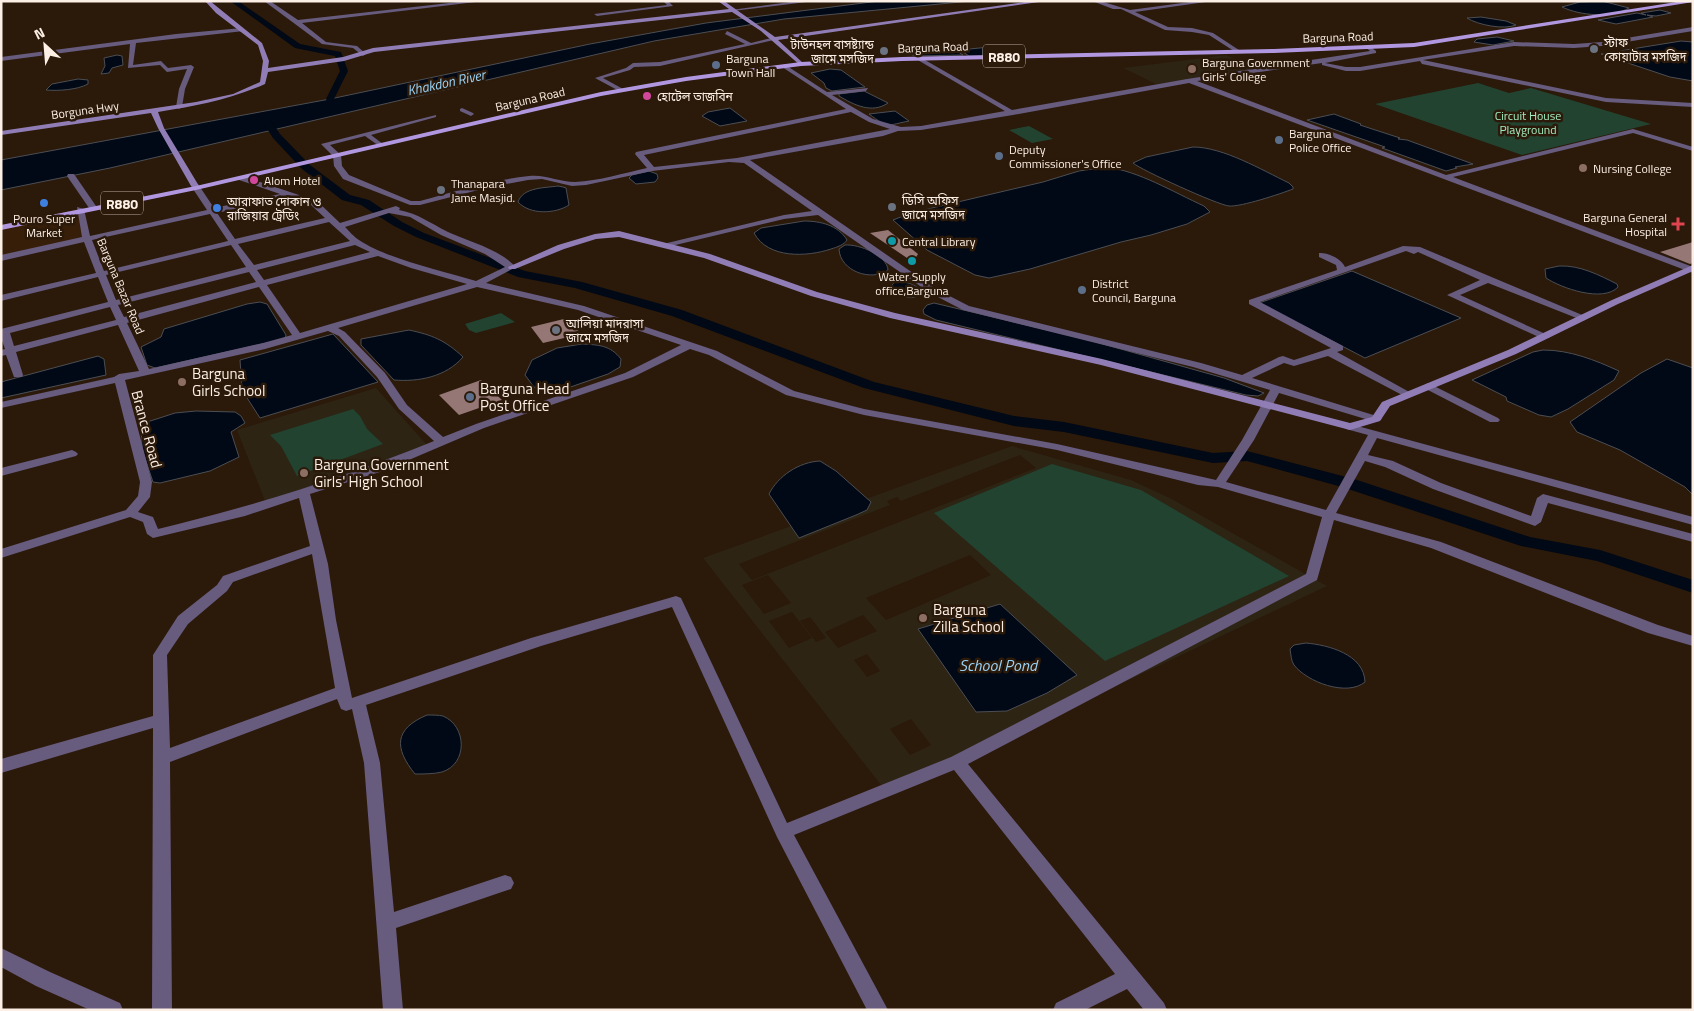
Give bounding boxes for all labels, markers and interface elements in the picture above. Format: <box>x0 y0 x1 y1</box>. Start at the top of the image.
north arrow <box>20 20 70 70</box>
text: N <box>30 21 48 44</box>
street label: Barguna Road <box>1302 26 1374 48</box>
place label: স্টাফ কোয়াটার মসজিদ <box>1603 33 1687 66</box>
place label: টাউনহল বাসষ্ট্যান্ড জামে মসজিদ <box>789 35 875 68</box>
street label: Barguna Road <box>897 36 969 58</box>
marker: স্টাফ কোয়াটার মসজিদ <box>1588 43 1600 55</box>
road number: R880 <box>983 44 1025 68</box>
marker: টাউনহল বাসষ্ট্যান্ড জামে মসজিদ <box>878 45 890 57</box>
place label: Barguna Town Hall <box>726 49 775 82</box>
place label: Barguna Government Girls' College <box>1202 53 1311 86</box>
marker: Barguna Town Hall <box>710 59 722 71</box>
water label: Khakdon River <box>405 63 488 100</box>
marker: Barguna Government Girls' College <box>1186 63 1198 75</box>
street label: Barguna Road <box>493 82 567 116</box>
place label: হোটেল তাজবিন <box>657 87 734 106</box>
marker: হোটেল তাজবিন <box>641 90 653 102</box>
street label: Borguna Hwy <box>50 96 120 124</box>
park label: Circuit House Playground <box>1495 106 1561 139</box>
place label: Barguna Police Office <box>1289 124 1351 157</box>
marker: Barguna Police Office <box>1273 134 1285 146</box>
place label: Deputy Commissioner's Office <box>1009 140 1122 173</box>
marker: Deputy Commissioner's Office <box>993 150 1005 162</box>
place label: Nursing College <box>1593 159 1672 178</box>
marker: Nursing College <box>1577 162 1589 174</box>
place label: Alom Hotel <box>264 171 320 190</box>
marker: Alom Hotel <box>248 174 260 186</box>
place label: Thanapara Jame Masjid. <box>451 174 515 207</box>
marker: Thanapara Jame Masjid. <box>435 184 447 196</box>
place label: ডিসি অফিস জামে মসজিদ <box>901 191 965 224</box>
road number: R880 <box>101 192 143 214</box>
place label: আরাফাত দোকান ও রাজিয়ার ট্রেডিং <box>226 192 321 225</box>
marker: Pouro Super Market <box>38 197 50 209</box>
marker: ডিসি অফিস জামে মসজিদ <box>886 201 898 213</box>
marker: আরাফাত দোকান ও রাজিয়ার ট্রেডিং <box>211 202 223 214</box>
place label: Barguna General Hospital <box>1583 208 1667 241</box>
place label: Pouro Super Market <box>13 209 75 242</box>
marker: Barguna General Hospital <box>1671 217 1685 231</box>
place label: Central Library <box>902 232 976 251</box>
street label: Barguna Bazar Road <box>92 235 150 337</box>
marker: Central Library <box>886 235 898 247</box>
marker: Water Supply office,Barguna <box>906 255 918 267</box>
place label: Water Supply office,Barguna <box>875 267 949 300</box>
place label: District Council, Barguna <box>1092 274 1176 307</box>
marker: District Council, Barguna <box>1076 284 1088 296</box>
place label: আলিয়া মাদরাসা জামে মসজিদ <box>565 314 644 347</box>
marker: আলিয়া মাদরাসা জামে মসজিদ <box>550 324 562 336</box>
place label: Barguna Girls School <box>192 362 266 402</box>
marker: Barguna Girls School <box>176 376 188 388</box>
place label: Barguna Head Post Office <box>480 377 569 417</box>
street label: Brance Road <box>126 387 168 471</box>
marker: Barguna Head Post Office <box>464 391 476 403</box>
place label: Barguna Government Girls' High School <box>314 453 449 493</box>
marker: Barguna Government Girls' High School <box>298 467 310 479</box>
place label: Barguna Zilla School <box>933 598 1004 638</box>
marker: Barguna Zilla School <box>917 612 929 624</box>
water label: School Pond <box>959 653 1039 677</box>

